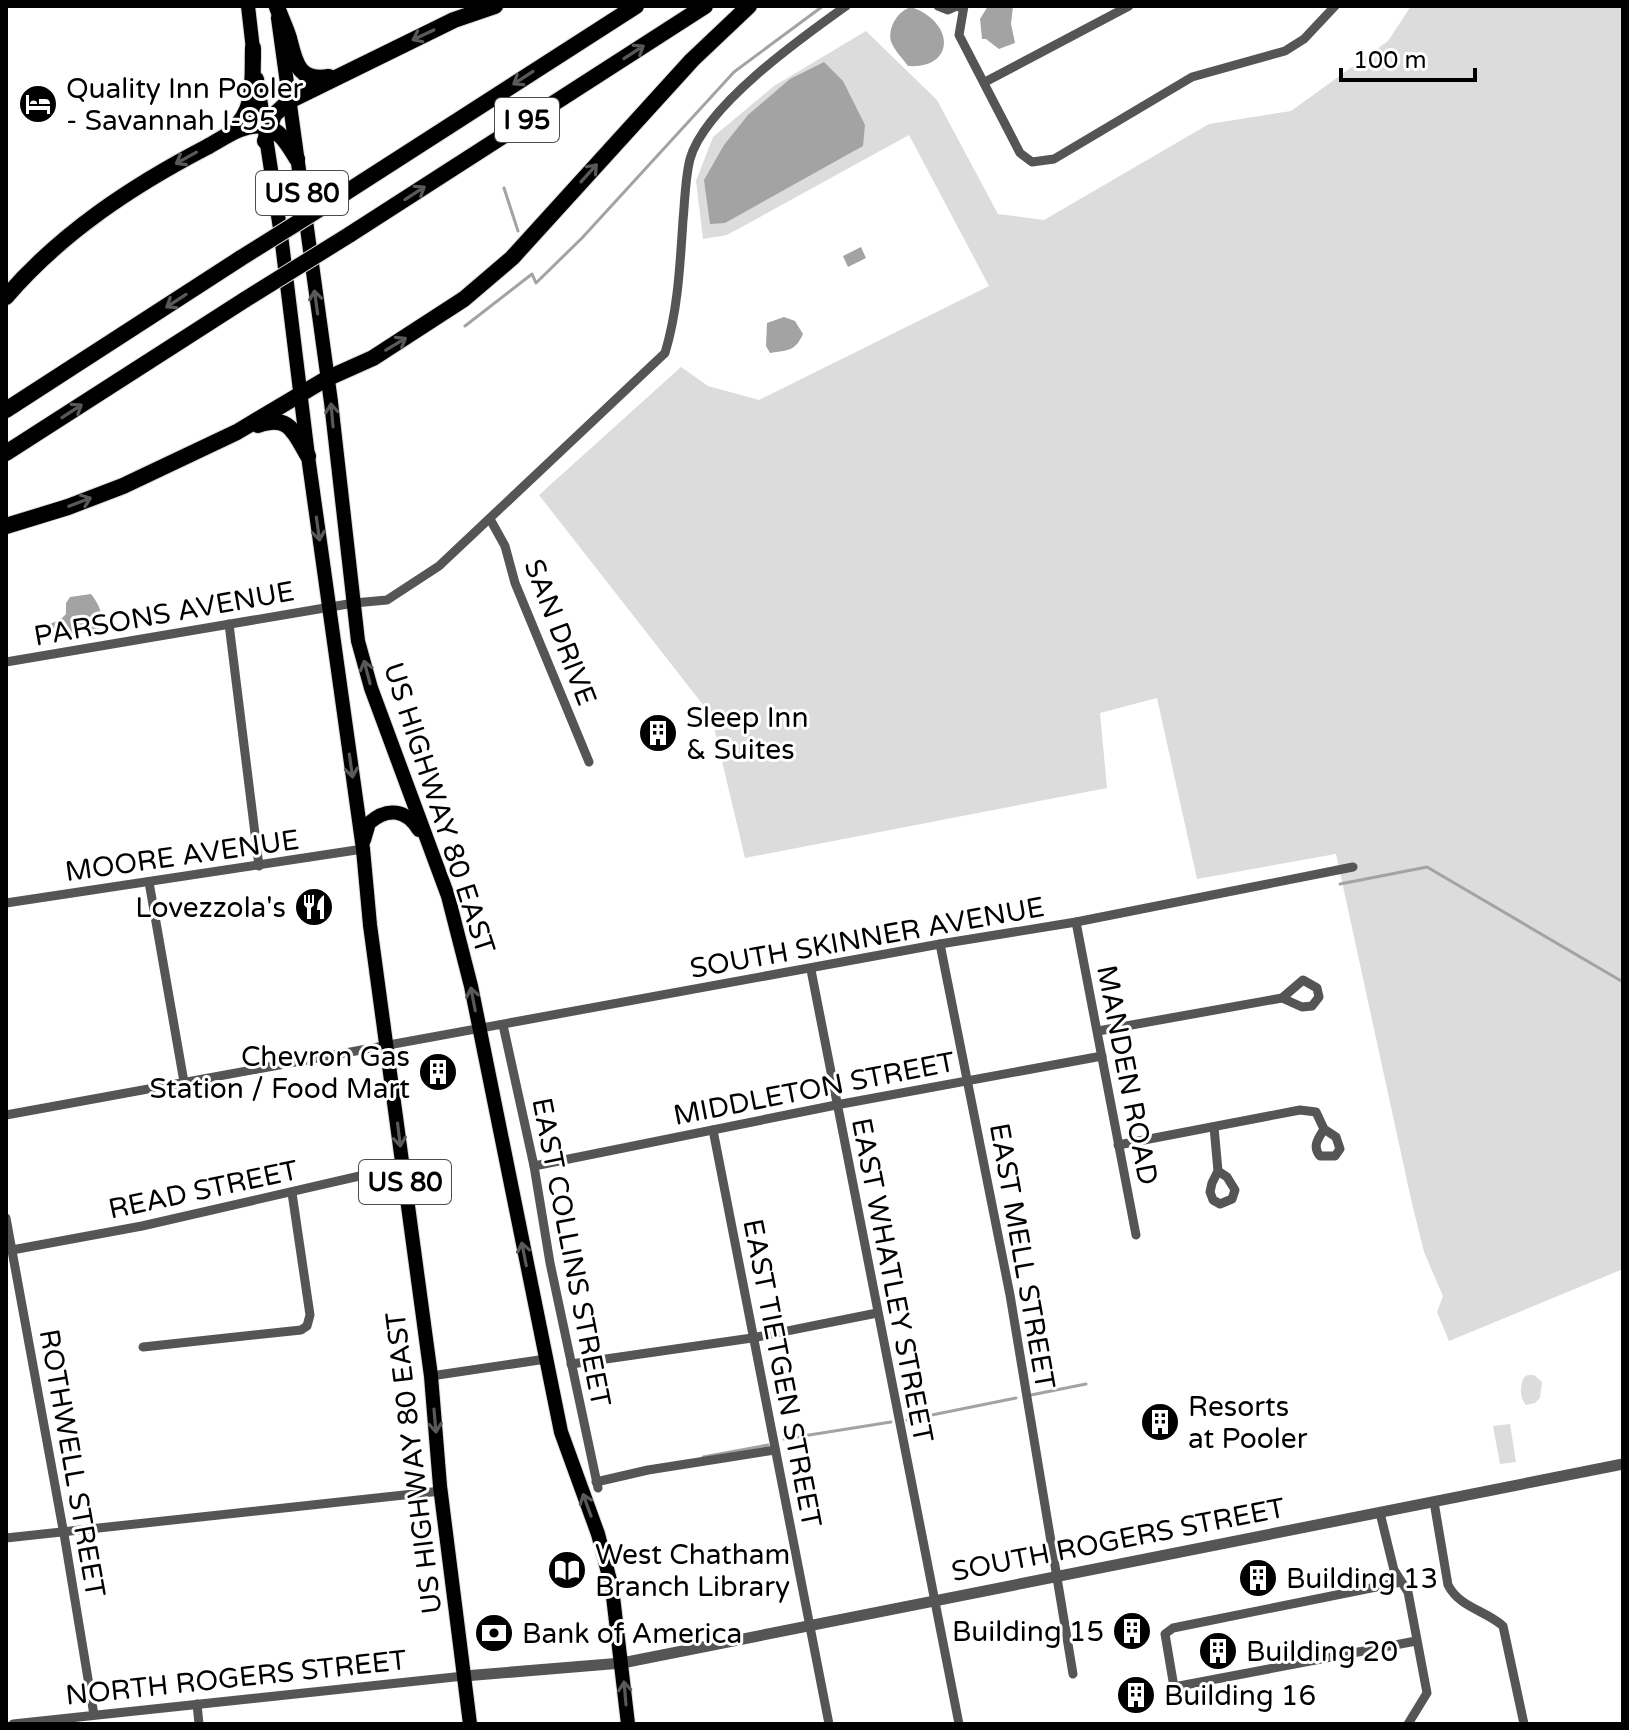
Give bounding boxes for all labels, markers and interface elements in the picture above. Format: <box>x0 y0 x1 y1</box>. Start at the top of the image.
one-way arrow <box>411 28 435 43</box>
scale bar <box>1341 32 1475 82</box>
one-way arrow <box>622 44 644 60</box>
text: 100 m <box>1353 46 1427 75</box>
one-way arrow <box>512 71 535 87</box>
place label: Quality Inn Pooler - Savannah I-95 <box>66 72 303 138</box>
hotel icon: Quality Inn Pooler - Savannah I-95 <box>17 83 59 125</box>
road number: I 95 <box>495 98 559 142</box>
one-way arrow <box>175 151 198 167</box>
one-way arrow <box>580 163 599 183</box>
road number: US 80 <box>256 171 348 215</box>
one-way arrow <box>403 184 426 200</box>
one-way arrow <box>308 290 323 315</box>
one-way arrow <box>165 293 188 309</box>
one-way arrow <box>384 336 407 352</box>
one-way arrow <box>60 402 83 418</box>
one-way arrow <box>324 402 339 429</box>
one-way arrow <box>67 494 92 508</box>
one-way arrow <box>311 516 326 542</box>
street label: SAN DRIVE <box>517 554 604 710</box>
street label: PARSONS AVENUE <box>31 574 297 654</box>
street label: US HIGHWAY 80 EAST <box>376 658 502 958</box>
one-way arrow <box>359 660 374 686</box>
place label: Sleep Inn & Suites <box>686 701 808 767</box>
building icon: Sleep Inn & Suites <box>637 712 679 754</box>
one-way arrow <box>344 753 359 779</box>
street label: MOORE AVENUE <box>63 823 301 889</box>
restaurant icon: Lovezzola's <box>293 886 335 928</box>
street label: SOUTH SKINNER AVENUE <box>687 890 1047 986</box>
place label: Lovezzola's <box>135 891 286 925</box>
street label: MANDEN ROAD <box>1089 962 1165 1188</box>
one-way arrow <box>465 986 480 1012</box>
place label: Chevron Gas Station / Food Mart <box>149 1040 410 1106</box>
street label: MIDDLETON STREET <box>671 1045 958 1133</box>
building icon: Chevron Gas Station / Food Mart <box>417 1051 459 1093</box>
street label: EAST COLLINS STREET <box>524 1095 618 1410</box>
street label: EAST WHATLEY STREET <box>844 1115 940 1445</box>
street label: EAST MELL STREET <box>982 1120 1062 1392</box>
one-way arrow <box>391 1121 406 1148</box>
street label: READ STREET <box>105 1153 301 1227</box>
road number: US 80 <box>359 1160 451 1204</box>
street label: EAST TIETGEN STREET <box>735 1216 829 1530</box>
one-way arrow <box>516 1241 531 1267</box>
street label: US HIGHWAY 80 EAST <box>379 1310 449 1616</box>
street label: ROTHWELL STREET <box>32 1326 112 1600</box>
place label: Resorts at Pooler <box>1188 1390 1308 1456</box>
building icon: Resorts at Pooler <box>1139 1401 1181 1443</box>
one-way arrow <box>427 1407 442 1434</box>
street label: SOUTH ROGERS STREET <box>949 1491 1288 1589</box>
one-way arrow <box>579 1493 594 1518</box>
place label: West Chatham Branch Library <box>595 1538 790 1604</box>
library icon: West Chatham Branch Library <box>546 1549 588 1591</box>
building icon: Building 13 <box>1237 1557 1279 1599</box>
place label: Building 13 <box>1286 1562 1438 1596</box>
building icon: Building 15 <box>1111 1610 1153 1652</box>
bank icon: Bank of America <box>473 1612 515 1654</box>
place label: Building 15 <box>952 1615 1104 1649</box>
place label: Bank of America <box>522 1617 742 1651</box>
building icon: Building 20 <box>1197 1630 1239 1672</box>
place label: Building 20 <box>1246 1635 1398 1669</box>
street label: NORTH ROGERS STREET <box>64 1643 408 1713</box>
building icon: Building 16 <box>1115 1674 1157 1716</box>
place label: Building 16 <box>1164 1679 1316 1713</box>
one-way arrow <box>617 1680 632 1707</box>

